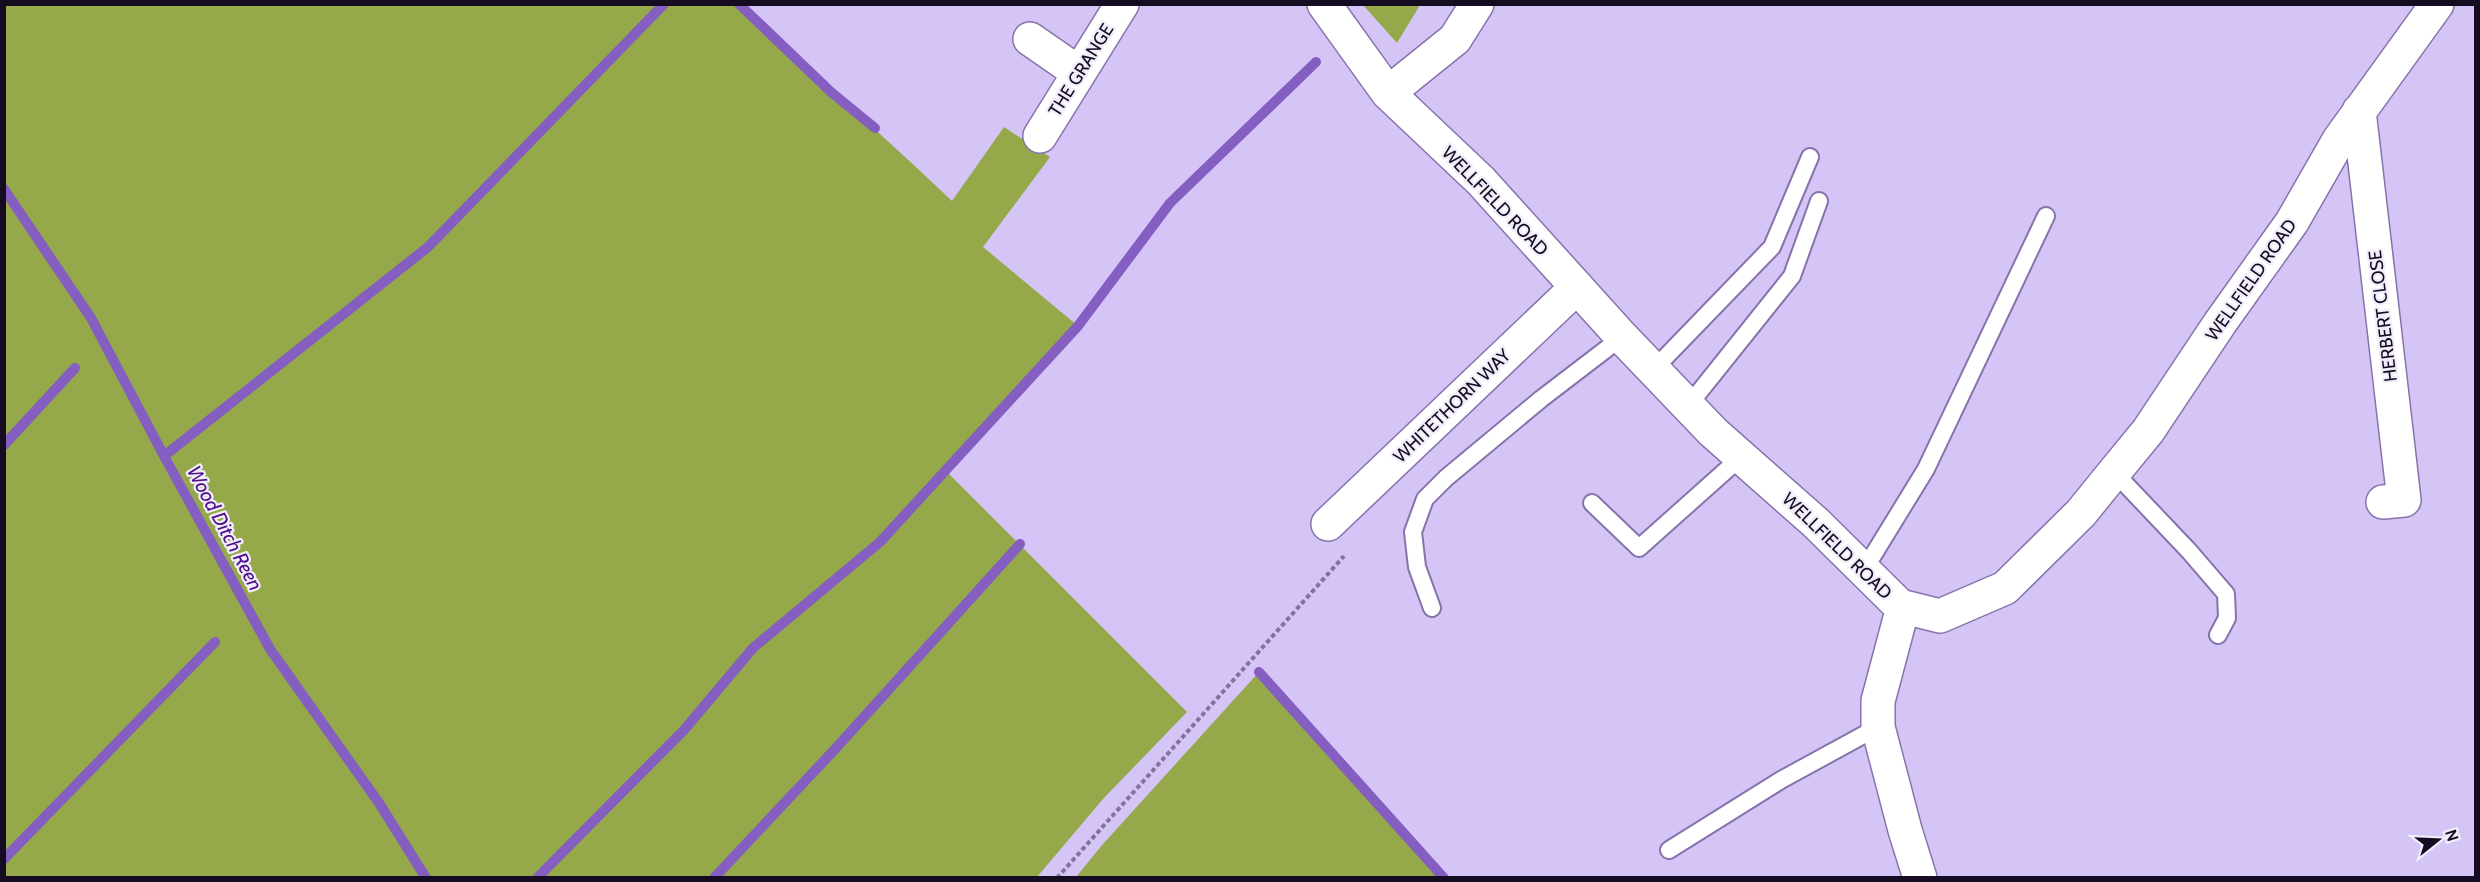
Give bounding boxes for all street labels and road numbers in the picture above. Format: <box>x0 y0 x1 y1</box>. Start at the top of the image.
street label: THE GRANGE <box>1044 20 1118 120</box>
street label: WELLFIELD ROAD <box>1437 142 1553 260</box>
street label: WELLFIELD ROAD <box>2201 215 2301 345</box>
street label: HERBERT CLOSE <box>2364 249 2402 383</box>
street label: WHITETHORN WAY <box>1389 344 1516 467</box>
street label: WELLFIELD ROAD <box>1778 488 1896 604</box>

